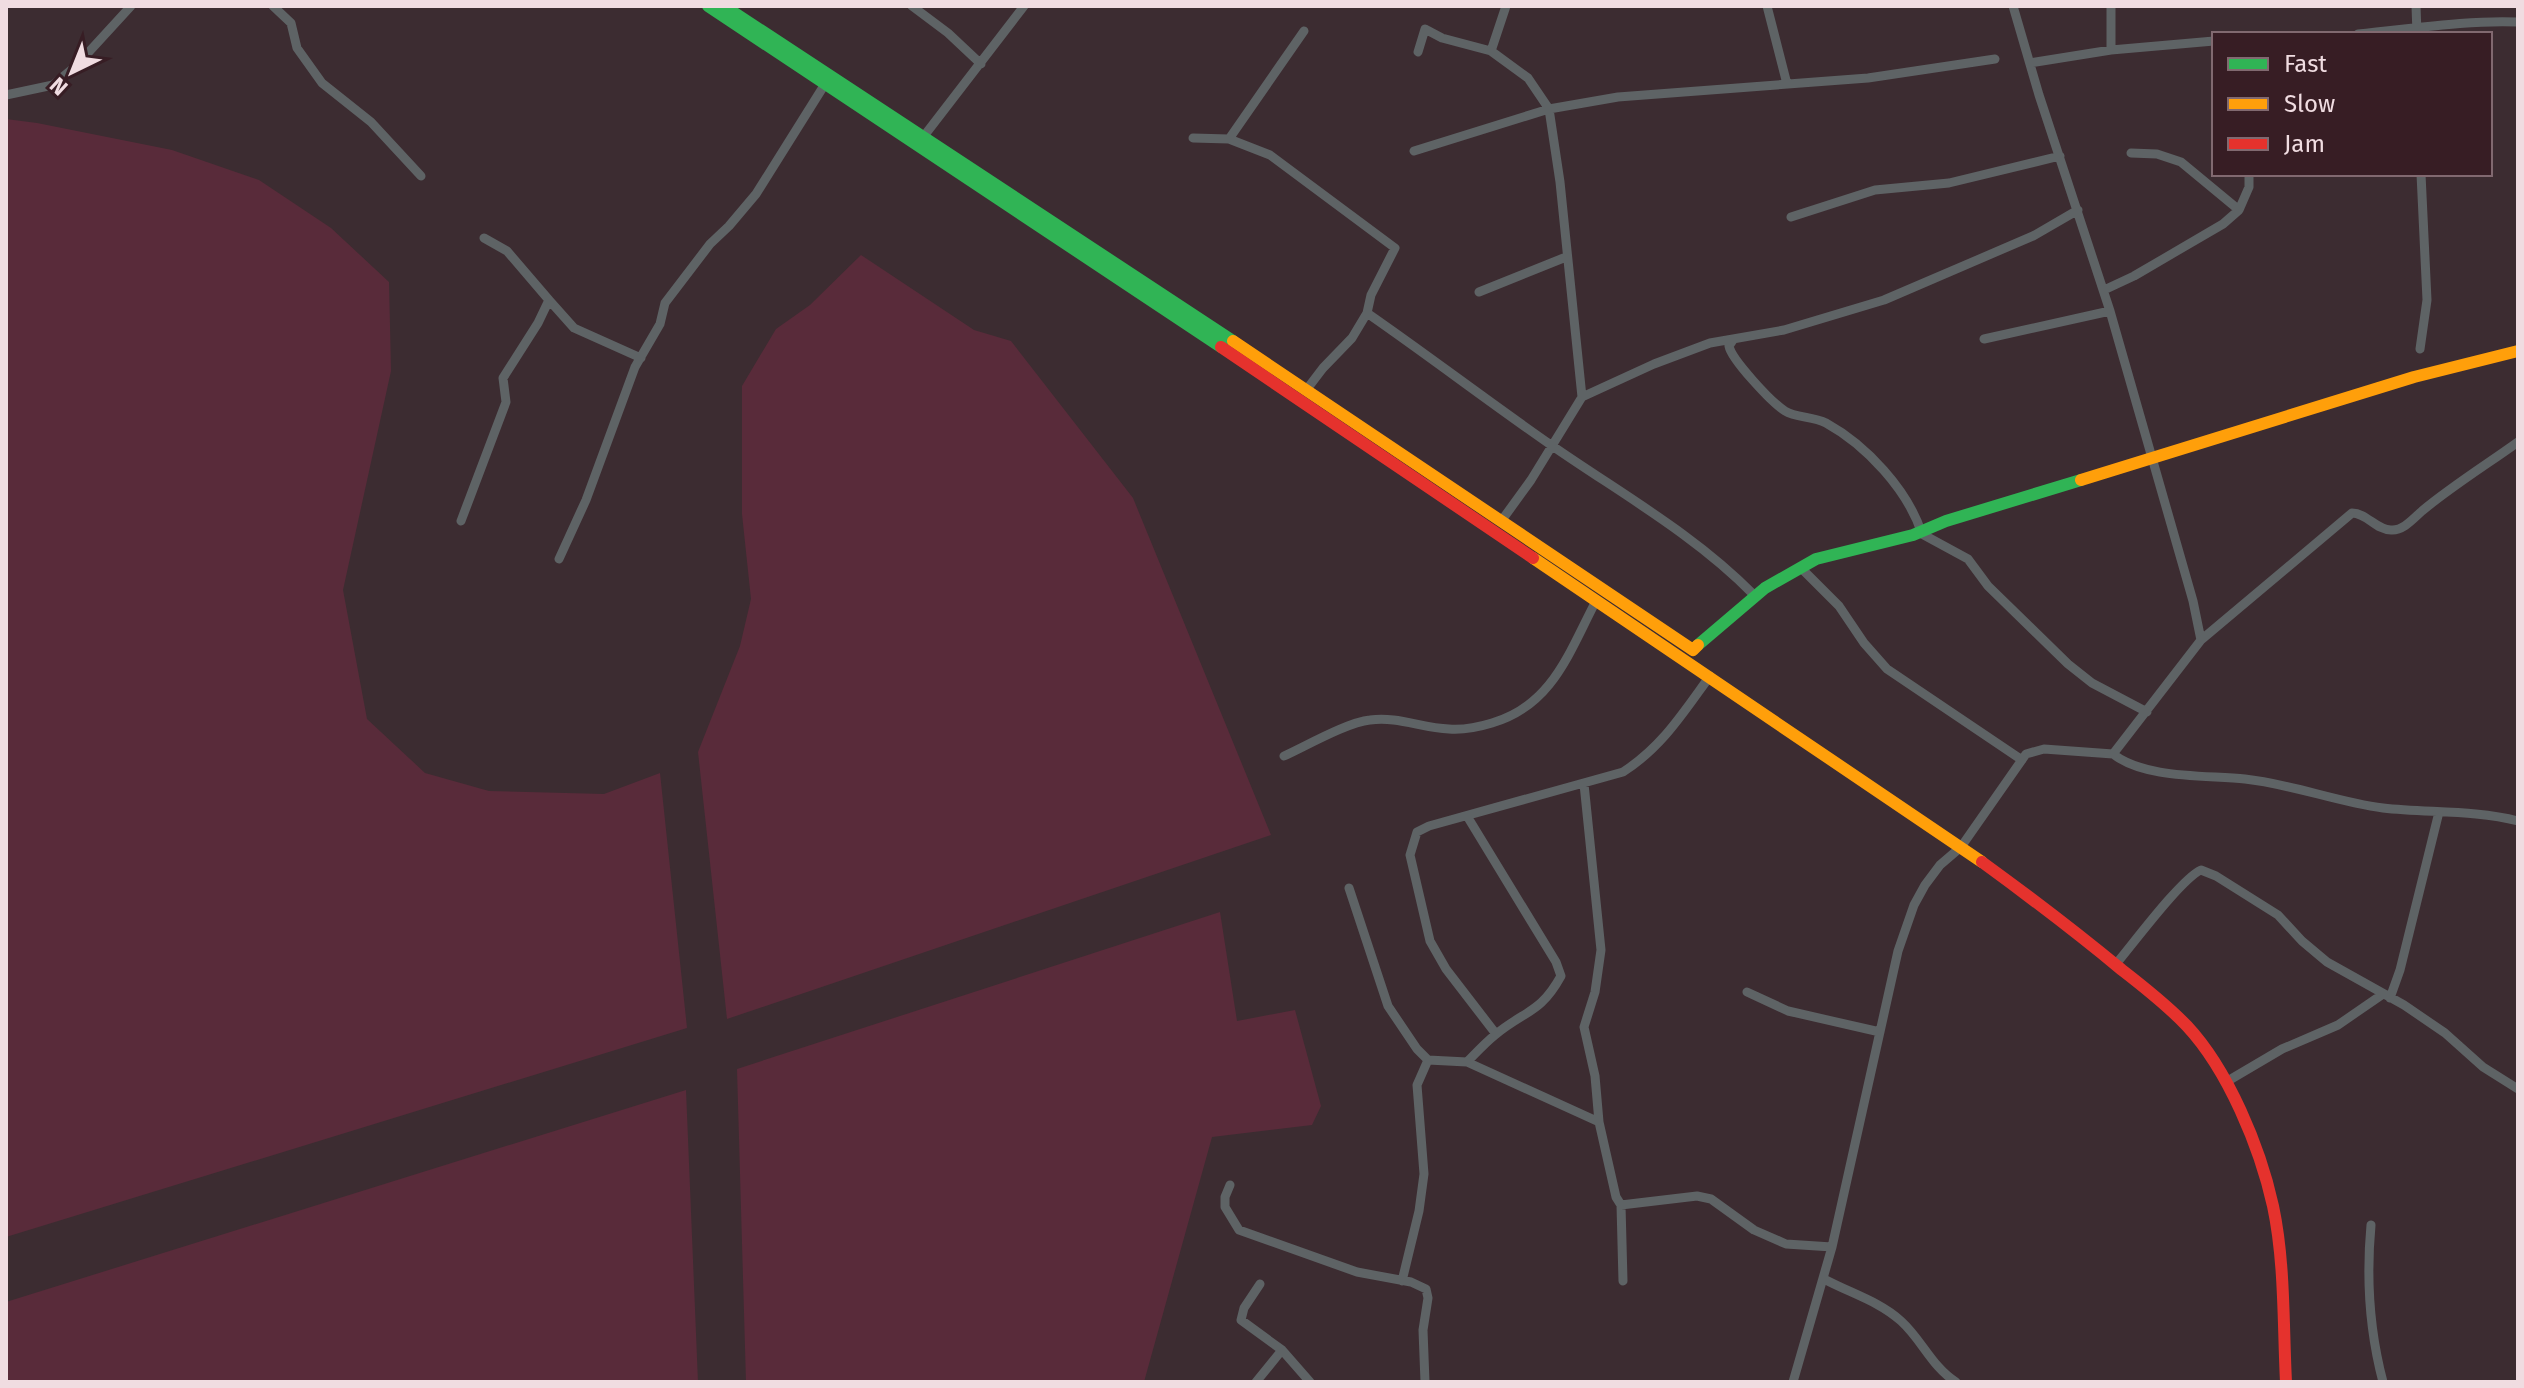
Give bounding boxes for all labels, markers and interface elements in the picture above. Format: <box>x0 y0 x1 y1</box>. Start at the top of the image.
north arrow <box>32 32 112 112</box>
legend <box>2212 32 2492 176</box>
text: Fast <box>2284 50 2327 78</box>
text: N <box>44 71 73 101</box>
text: Slow <box>2284 90 2335 118</box>
text: Jam <box>2284 130 2325 158</box>

